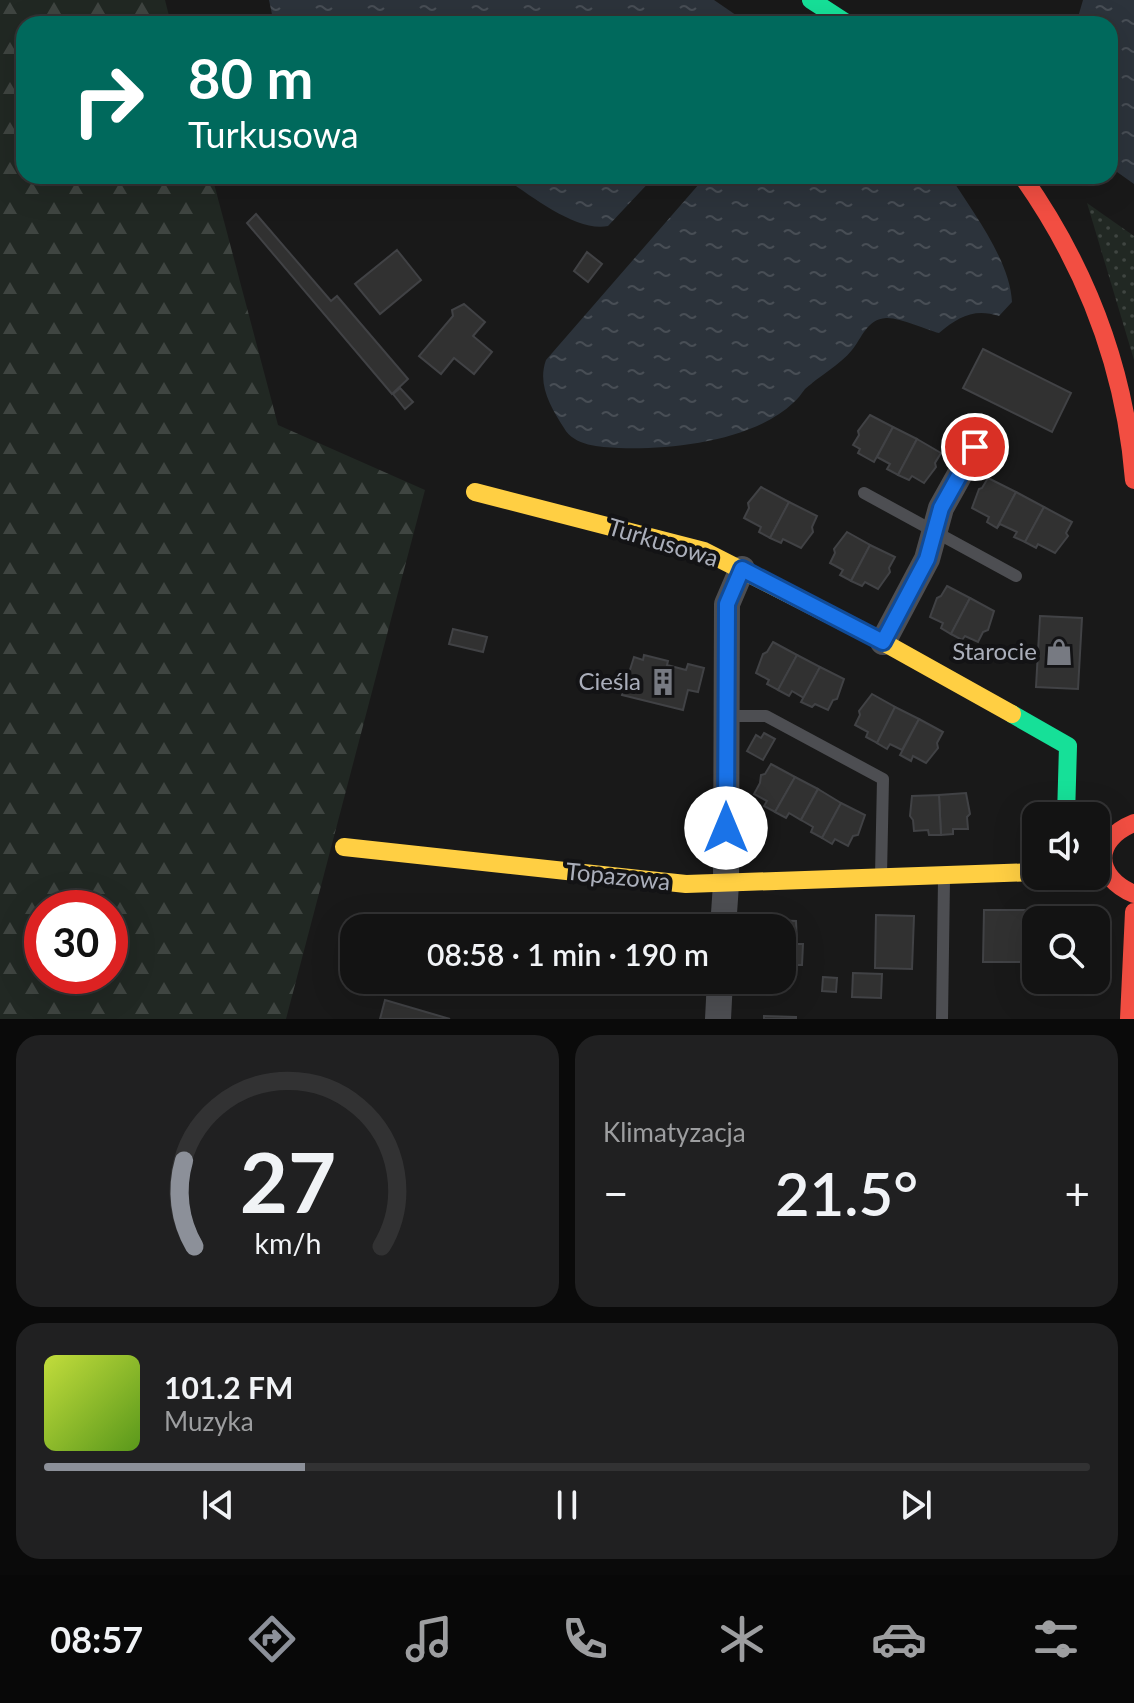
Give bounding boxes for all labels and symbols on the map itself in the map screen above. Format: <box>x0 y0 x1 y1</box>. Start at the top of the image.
pin <box>941 413 1009 481</box>
street label: Turkusowa <box>605 511 722 572</box>
place label: Starocie <box>952 636 1037 665</box>
shop icon: Starocie <box>1044 637 1074 667</box>
place label: Cieśla <box>579 666 641 695</box>
building icon: Cieśla <box>648 667 678 697</box>
position arrow <box>684 786 768 870</box>
street label: Topazowa <box>564 856 672 895</box>
speed limit sign: 30 <box>24 890 128 994</box>

